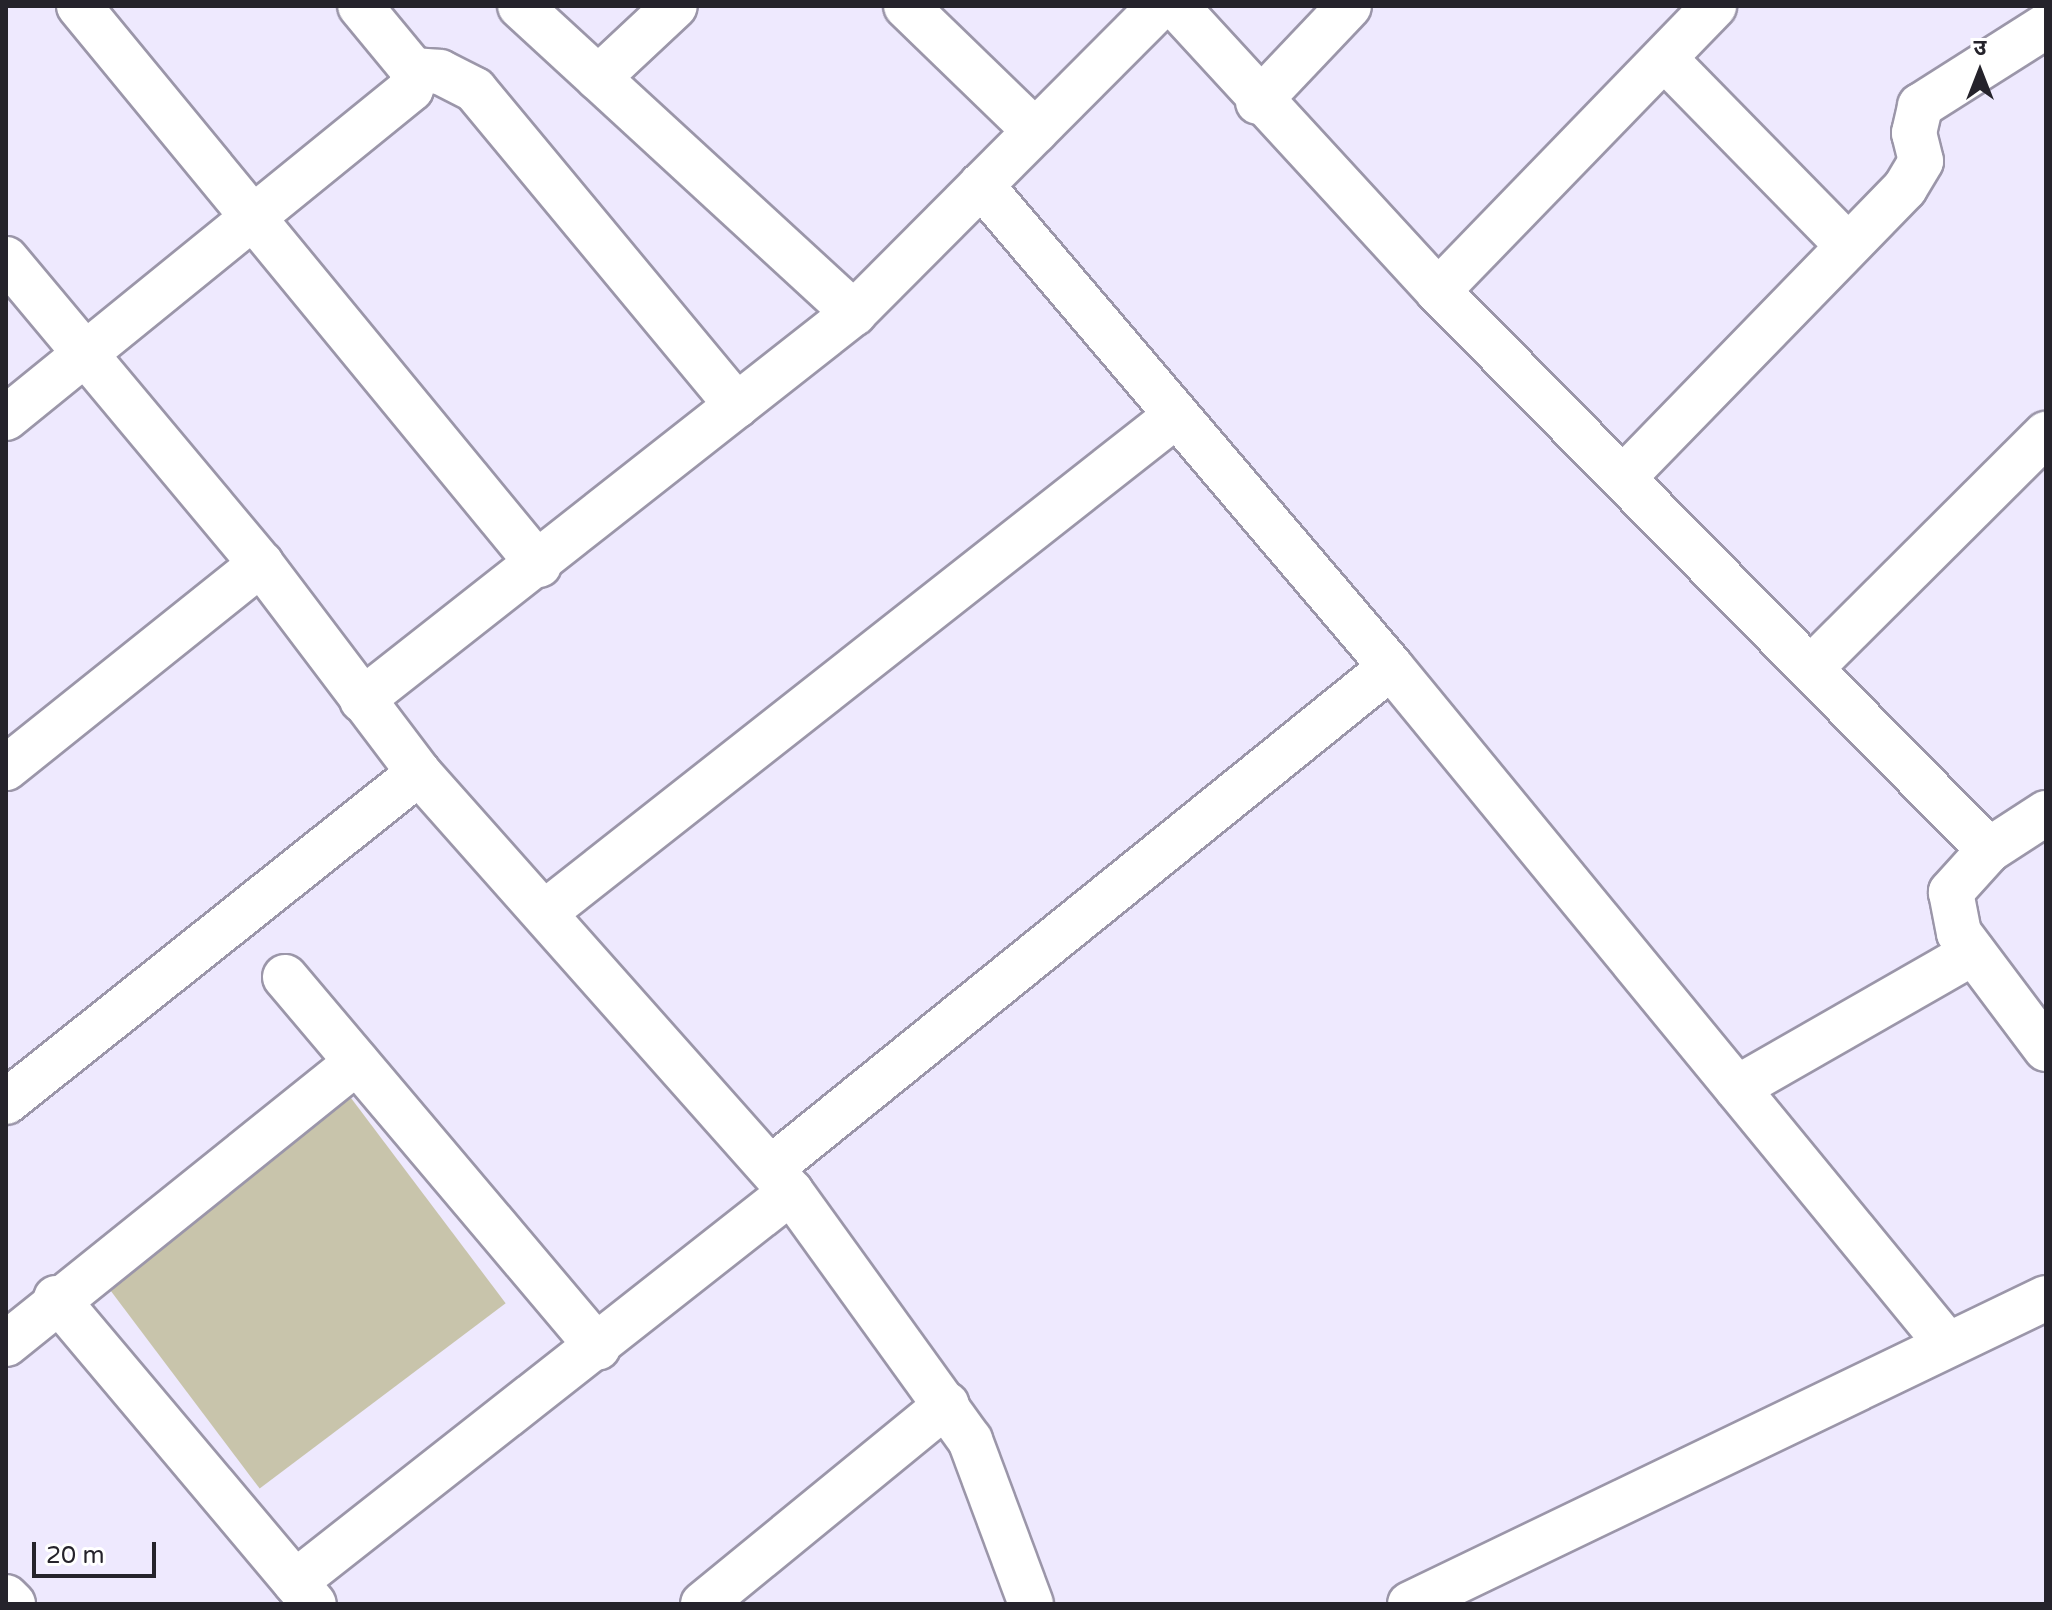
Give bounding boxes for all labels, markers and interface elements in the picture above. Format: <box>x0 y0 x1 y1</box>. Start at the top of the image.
north arrow <box>1940 32 2020 112</box>
text: उ <box>1974 35 1986 61</box>
scale bar <box>36 1526 160 1576</box>
text: 20 m <box>46 1541 104 1570</box>

